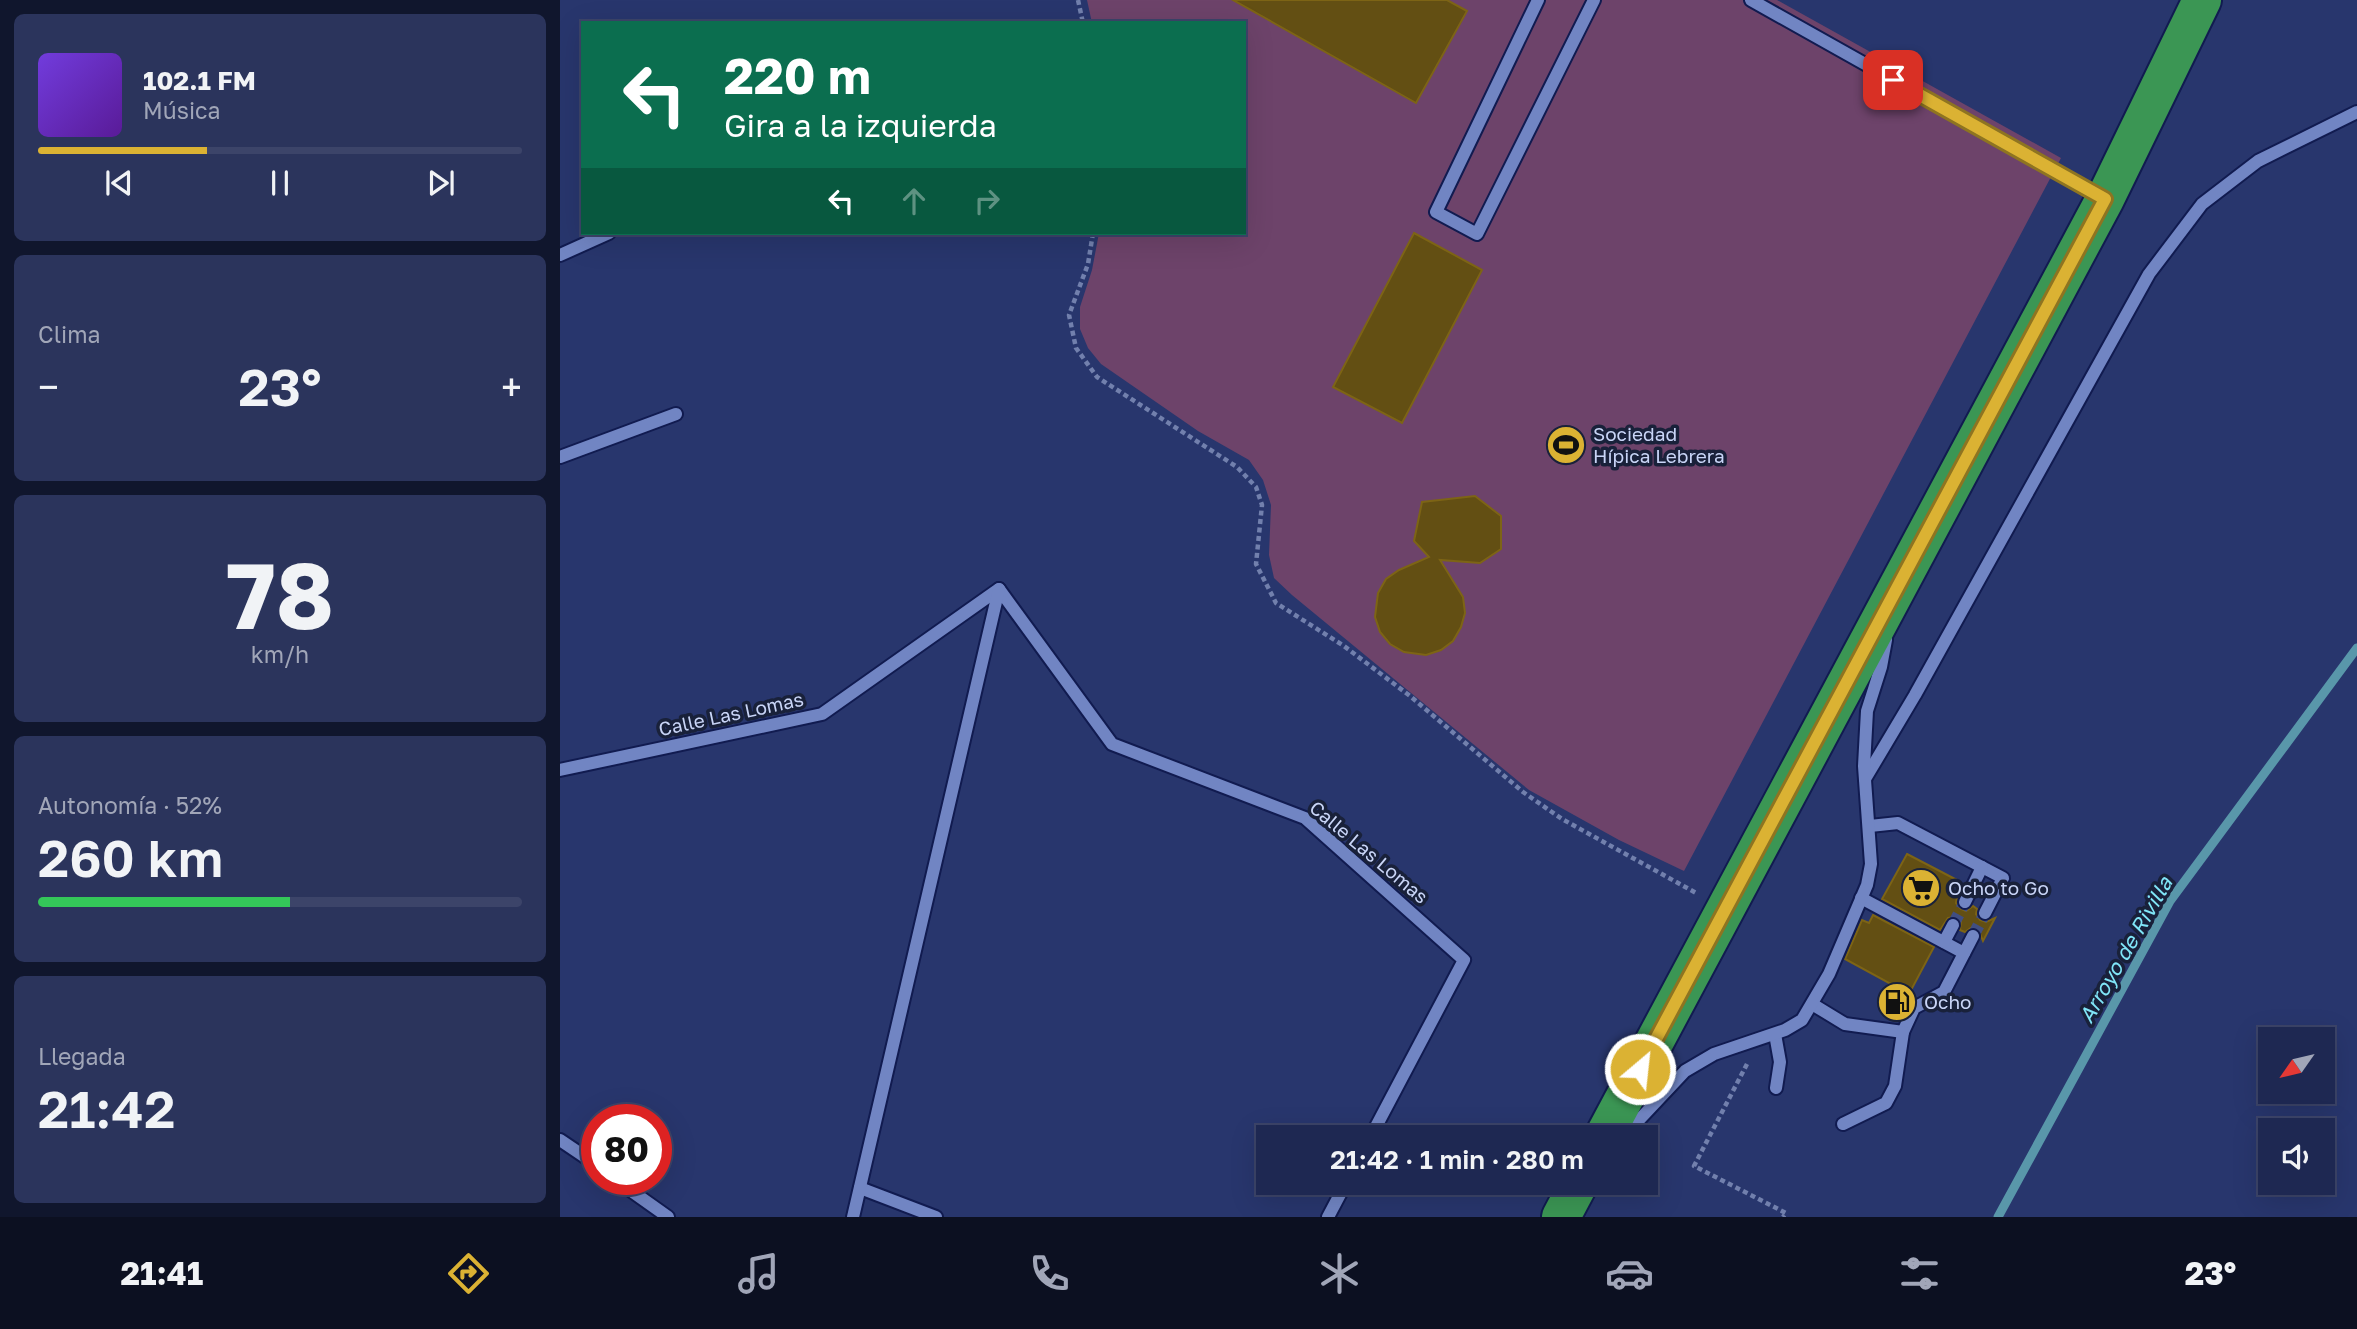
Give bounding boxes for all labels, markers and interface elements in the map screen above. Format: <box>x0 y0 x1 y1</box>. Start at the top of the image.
text: 220 m <box>724 46 871 105</box>
icon: left <box>609 49 700 140</box>
pin <box>1863 50 1923 110</box>
icon: arrive <box>1874 61 1912 99</box>
text: 102.1 FM <box>143 65 256 96</box>
text: Música <box>143 96 221 124</box>
text: Gira a la izquierda <box>724 106 997 144</box>
icon: previous <box>100 164 138 202</box>
icon: pause <box>261 164 299 202</box>
icon: next <box>422 164 460 202</box>
icon: left <box>822 182 860 220</box>
icon: ahead <box>895 182 933 220</box>
icon: right <box>968 182 1006 220</box>
text: Clima <box>38 320 101 348</box>
text: 23° <box>239 355 321 417</box>
text: − <box>38 364 59 409</box>
text: + <box>501 364 522 409</box>
place label: Sociedad Hípica Lebrera <box>1593 422 1725 467</box>
sports icon: Sociedad Hípica Lebrera <box>1545 424 1587 466</box>
text: 78 <box>226 540 334 649</box>
text: km/h <box>251 640 309 668</box>
street label: Calle Las Lomas <box>656 687 805 740</box>
text: Autonomía · 52% <box>38 791 222 819</box>
street label: Calle Las Lomas <box>1305 795 1433 908</box>
text: 260 km <box>38 826 223 888</box>
supermarket icon: Ocho to Go <box>1900 867 1942 909</box>
water label: Arroyo de Rivilla <box>2073 871 2178 1027</box>
place label: Ocho to Go <box>1948 876 2049 899</box>
fuel station icon: Ocho <box>1876 981 1918 1023</box>
place label: Ocho <box>1924 990 1972 1013</box>
north arrow <box>2258 1027 2334 1104</box>
map controls <box>2258 1027 2335 1195</box>
position arrow <box>1603 1032 1677 1106</box>
text: Llegada <box>38 1042 126 1070</box>
text: 21:42 <box>38 1077 175 1139</box>
speed limit sign: 80 <box>581 1104 672 1195</box>
button: sound <box>2258 1118 2335 1195</box>
text: 21:42 · 1 min · 280 m <box>1330 1144 1584 1175</box>
icon: directions <box>444 1249 493 1298</box>
icon: music <box>734 1249 783 1298</box>
icon: phone <box>1025 1249 1074 1298</box>
icon: climate <box>1315 1249 1364 1298</box>
icon: car <box>1605 1249 1654 1298</box>
icon: filters <box>1895 1249 1944 1298</box>
text: 21:41 <box>121 1254 203 1292</box>
text: 23° <box>2185 1254 2236 1292</box>

